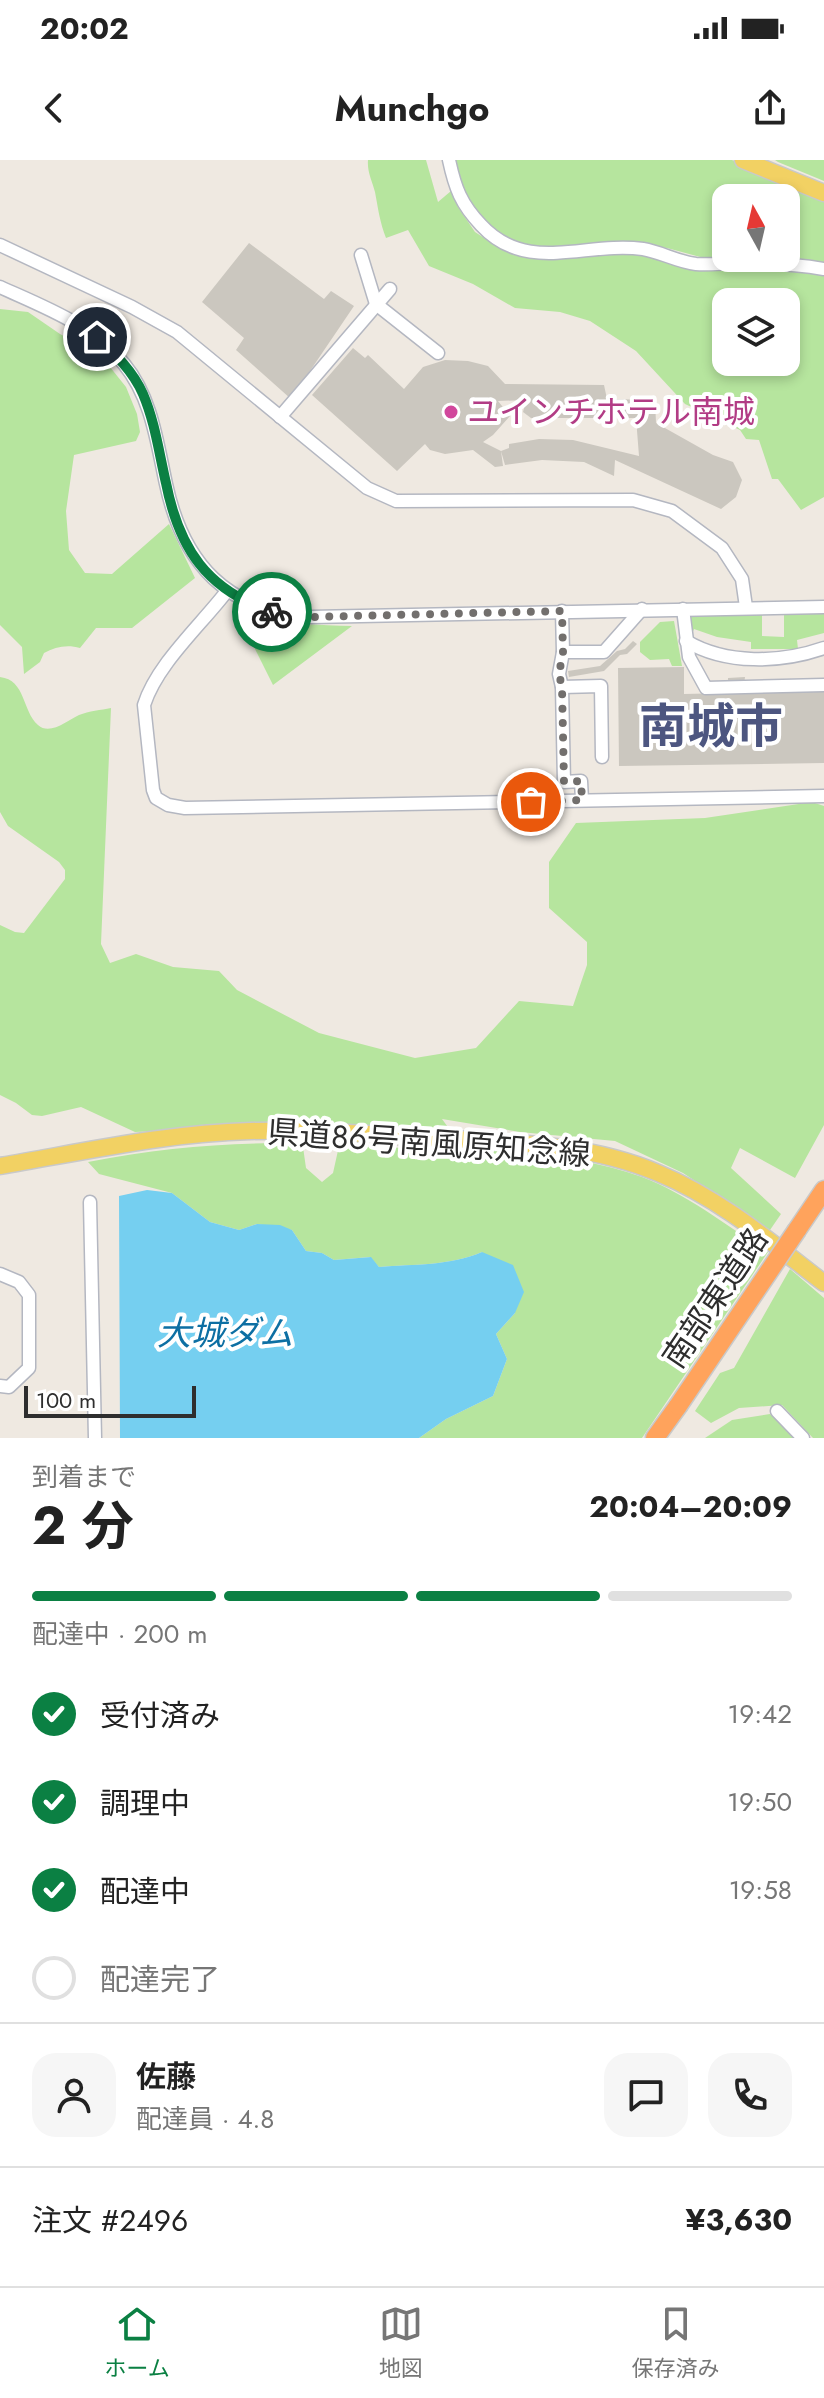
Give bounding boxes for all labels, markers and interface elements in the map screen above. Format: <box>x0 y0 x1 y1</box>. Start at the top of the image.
text: 20:02 <box>40 7 129 50</box>
text: Munchgo <box>335 82 489 134</box>
icon: back <box>32 86 76 130</box>
icon: share <box>748 86 792 130</box>
north arrow <box>712 184 800 272</box>
map controls <box>712 184 800 376</box>
button: layers <box>712 288 800 376</box>
pin <box>63 303 131 371</box>
icon: home <box>75 315 119 359</box>
place label: ユインチホテル南城 <box>467 389 755 435</box>
marker: ユインチホテル南城 <box>442 403 460 421</box>
courier <box>232 572 312 652</box>
icon: bike <box>250 590 294 634</box>
district label: 南城市 <box>639 692 783 761</box>
pin <box>497 768 565 836</box>
icon: bag <box>509 780 553 824</box>
street label: 県道86号南風原知念線 <box>266 1109 592 1177</box>
street label: 南部東道路 <box>651 1219 779 1377</box>
water label: 大城ダム <box>157 1309 293 1358</box>
scale bar <box>24 1382 196 1418</box>
text: 100 m <box>36 1384 96 1416</box>
text: 到着まで <box>32 1458 136 1496</box>
text: 20:04–20:09 <box>589 1485 792 1528</box>
text: 2 分 <box>32 1488 134 1564</box>
text: 配達中 · 200 m <box>32 1615 207 1653</box>
icon: check <box>32 1692 76 1736</box>
text: 受付済み <box>100 1694 220 1737</box>
text: 19:42 <box>728 1695 792 1733</box>
icon: check <box>32 1780 76 1824</box>
text: 調理中 <box>100 1782 190 1825</box>
text: 19:50 <box>727 1783 792 1821</box>
icon: check <box>32 1868 76 1912</box>
text: 配達中 <box>100 1870 190 1913</box>
text: 19:58 <box>729 1871 792 1909</box>
text: 配達完了 <box>100 1958 220 2001</box>
button: person <box>32 2053 116 2137</box>
button: chat <box>604 2053 688 2137</box>
button: phone <box>708 2053 792 2137</box>
text: 佐藤 <box>136 2055 196 2098</box>
text: 配達員 · 4.8 <box>136 2100 275 2138</box>
text: ¥3,630 <box>685 2198 792 2241</box>
text: 注文 #2496 <box>32 2199 188 2242</box>
tab: ホーム <box>104 2302 170 2384</box>
tab: 地図 <box>379 2302 423 2384</box>
tab: 保存済み <box>632 2302 720 2384</box>

